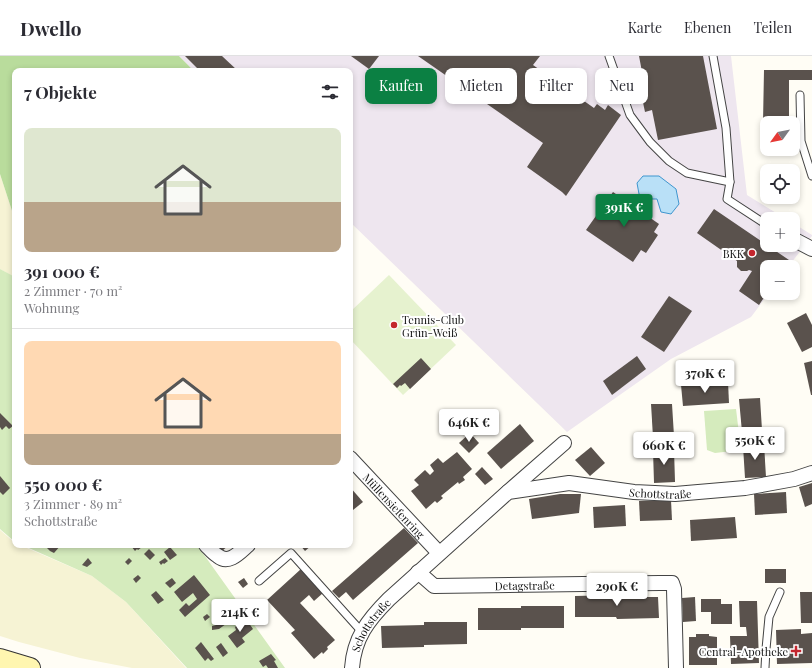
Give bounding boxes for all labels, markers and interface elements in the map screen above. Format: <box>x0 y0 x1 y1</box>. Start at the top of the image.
text: Dwello <box>20 15 81 41</box>
text: Karte <box>628 18 662 37</box>
text: Ebenen <box>684 18 731 37</box>
text: Teilen <box>753 18 792 37</box>
chip: Kaufen <box>365 68 437 104</box>
chip: Mieten <box>445 68 517 104</box>
chip: Filter <box>525 68 587 104</box>
chip: Neu <box>595 68 648 104</box>
text: 7 Objekte <box>24 81 97 103</box>
icon: filters <box>319 81 341 103</box>
north arrow <box>760 116 800 156</box>
map controls <box>760 116 800 300</box>
icon: home <box>147 154 219 226</box>
button: locate <box>760 164 800 204</box>
pin: 391K € <box>591 194 657 228</box>
text: 391K € <box>604 198 644 215</box>
button: + <box>760 212 800 252</box>
place label: BKK <box>723 246 745 261</box>
marker: BKK <box>747 248 757 258</box>
text: 391 000 € <box>24 260 100 282</box>
button: − <box>760 260 800 300</box>
text: 2 Zimmer · 70 m² <box>24 282 122 299</box>
text: Wohnung <box>24 299 79 316</box>
place label: Tennis-Club Grün-Weiß <box>402 312 464 340</box>
marker: Tennis-Club Grün-Weiß <box>389 320 399 330</box>
pin: 370K € <box>672 360 738 394</box>
text: 370K € <box>684 364 726 381</box>
icon: home <box>147 367 219 439</box>
pin: 646K € <box>436 409 502 443</box>
text: 646K € <box>448 413 490 430</box>
pin: 550K € <box>722 427 788 461</box>
text: 550K € <box>735 431 775 448</box>
pin: 660K € <box>631 432 697 466</box>
text: 660K € <box>642 436 686 453</box>
street label: Müllensiefenring <box>360 470 429 541</box>
text: 550 000 € <box>24 473 102 495</box>
street label: Schottstraße <box>628 484 693 502</box>
text: 3 Zimmer · 89 m² <box>24 495 122 512</box>
text: Schottstraße <box>24 512 98 529</box>
pin: 290K € <box>584 573 650 607</box>
street label: Detagstraße <box>495 577 555 593</box>
text: 290K € <box>596 577 638 594</box>
street label: Schottstraße <box>347 594 394 653</box>
pin: 214K € <box>207 599 273 633</box>
text: 214K € <box>220 603 260 620</box>
place label: Central-Apotheke <box>699 644 788 659</box>
marker: Central-Apotheke <box>791 646 801 656</box>

